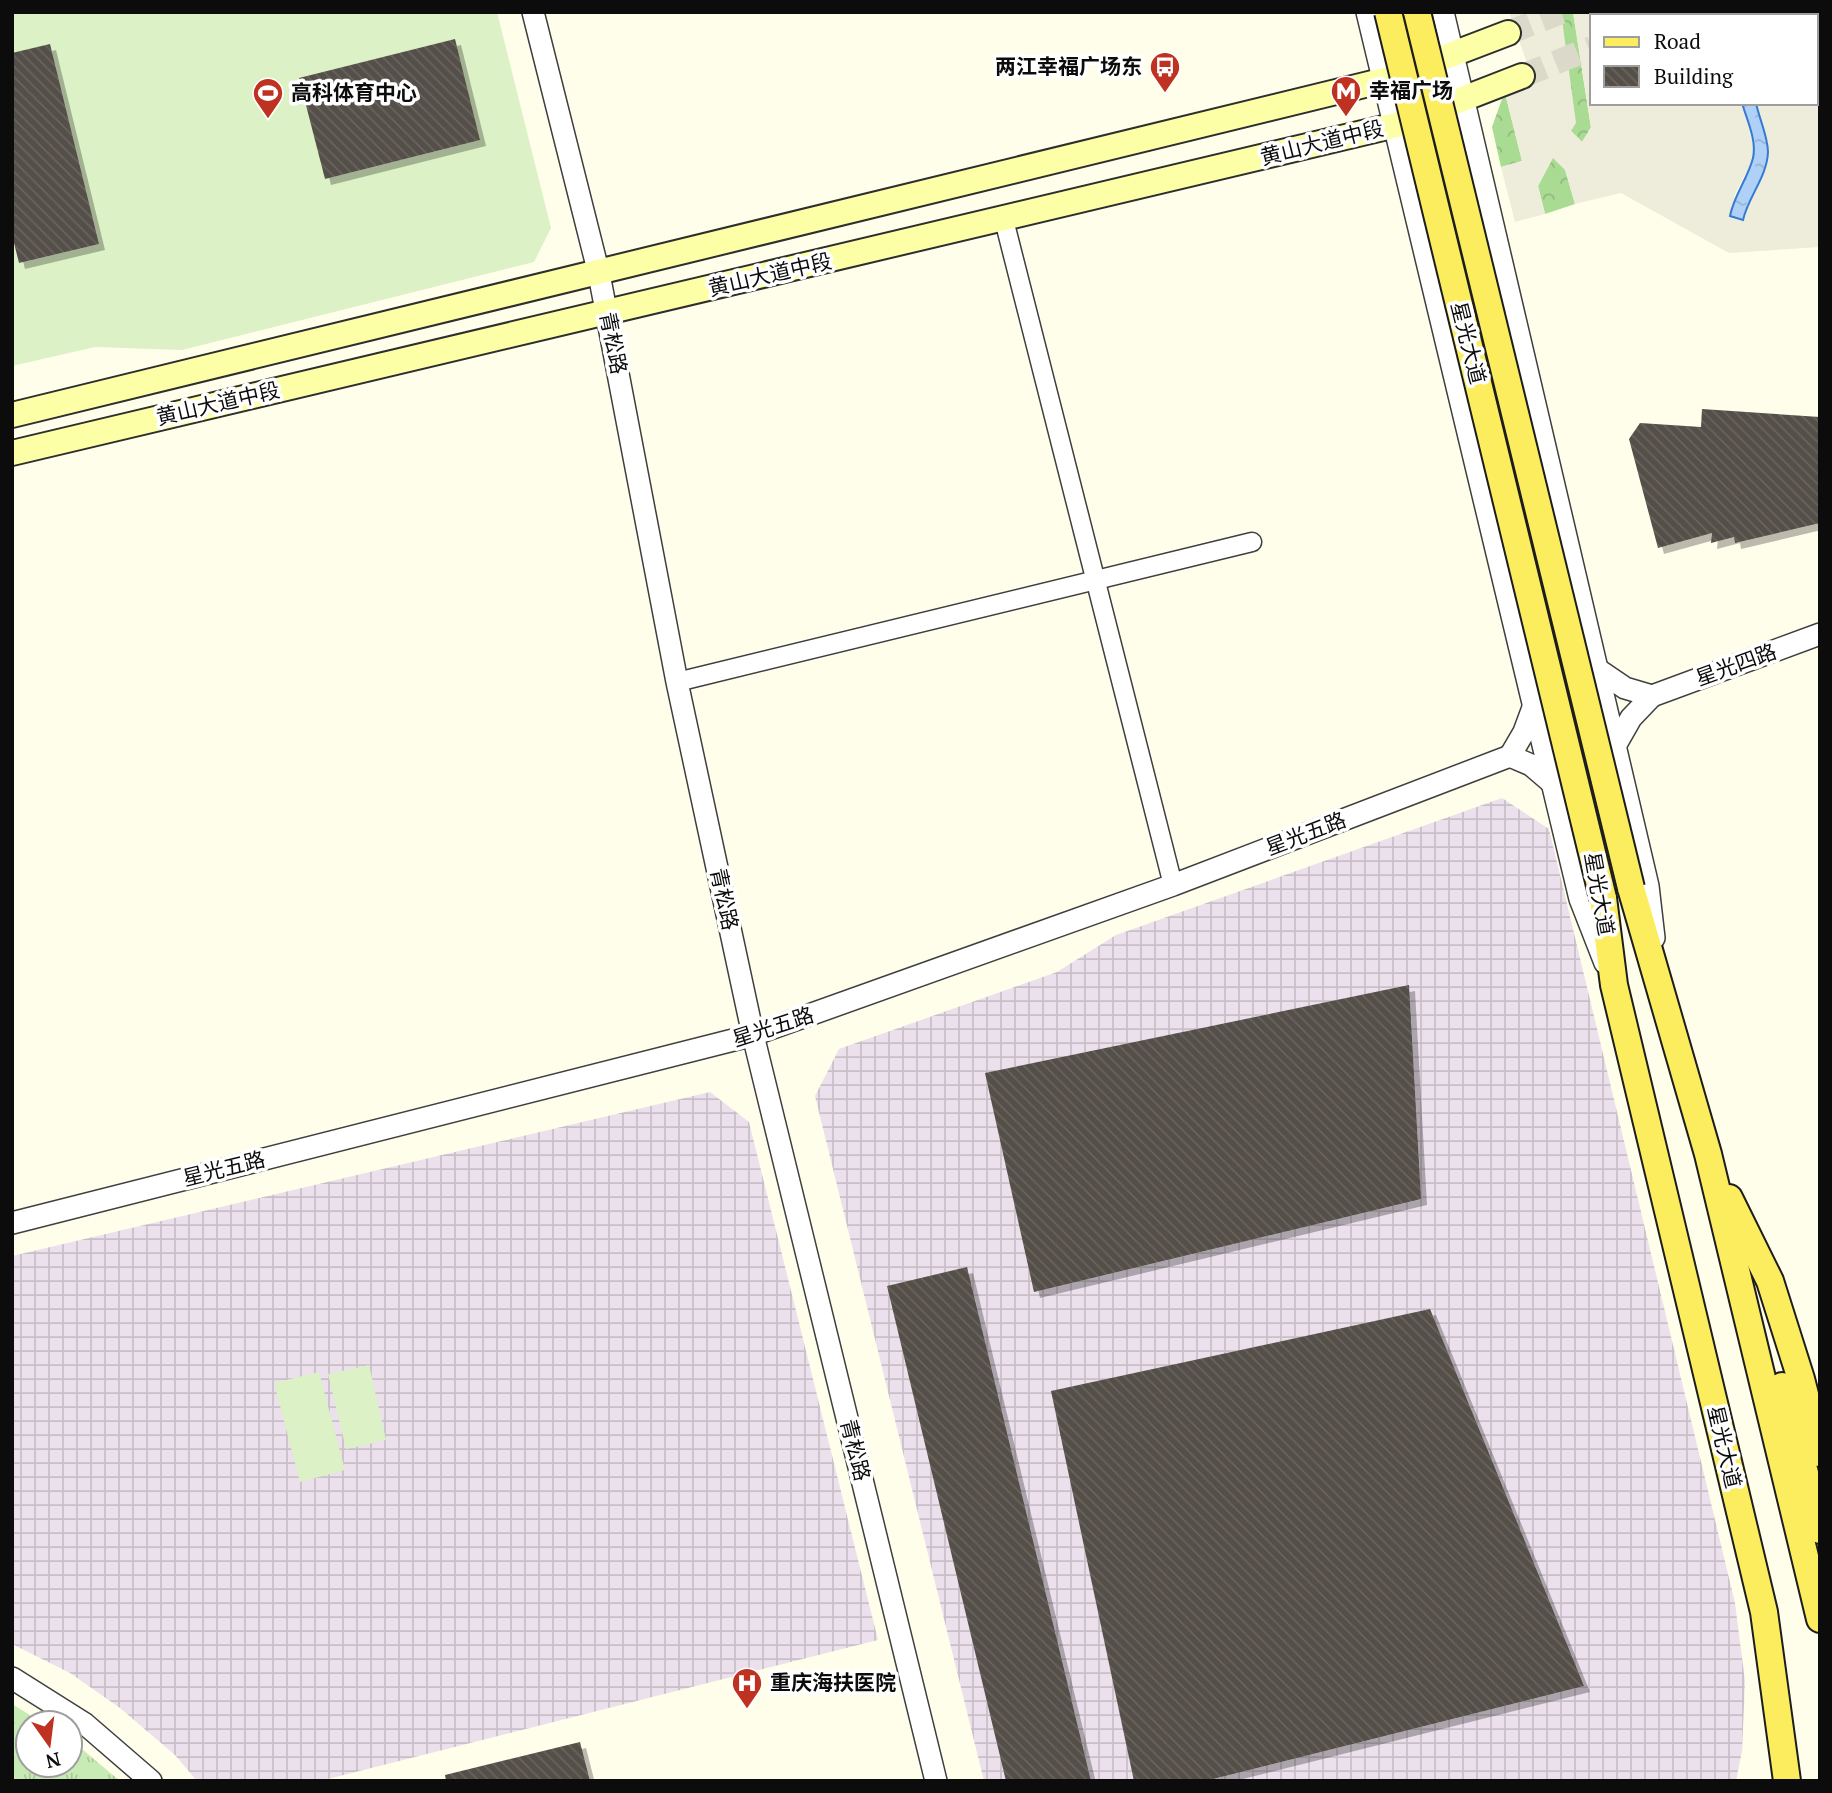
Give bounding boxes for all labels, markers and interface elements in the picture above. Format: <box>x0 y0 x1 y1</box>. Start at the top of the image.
legend <box>1590 14 1818 105</box>
text: Road <box>1654 27 1701 55</box>
bus stop icon: 两江幸福广场东 <box>1148 50 1182 94</box>
place label: 两江幸福广场东 <box>995 52 1142 80</box>
text: Building <box>1654 62 1734 90</box>
metro station icon: 幸福广场 <box>1329 74 1363 118</box>
sports icon: 高科体育中心 <box>251 76 285 120</box>
place label: 幸福广场 <box>1369 76 1453 104</box>
place label: 高科体育中心 <box>291 78 417 106</box>
street label: 黄山大道中段 <box>1257 113 1386 171</box>
street label: 黄山大道中段 <box>705 246 834 302</box>
street label: 星光大道 <box>1445 299 1493 387</box>
street label: 青松路 <box>594 309 634 376</box>
street label: 黄山大道中段 <box>153 375 282 431</box>
street label: 星光四路 <box>1691 637 1780 692</box>
street label: 星光五路 <box>1261 805 1350 861</box>
street label: 星光大道 <box>1579 850 1621 938</box>
street label: 青松路 <box>705 865 745 933</box>
street label: 星光五路 <box>728 1000 817 1052</box>
street label: 星光五路 <box>180 1144 268 1192</box>
street label: 星光大道 <box>1702 1403 1748 1491</box>
street label: 青松路 <box>835 1416 877 1484</box>
hospital icon: 重庆海扶医院 <box>730 1666 764 1710</box>
place label: 重庆海扶医院 <box>770 1668 896 1696</box>
north arrow <box>14 1709 84 1779</box>
text: N <box>43 1747 63 1775</box>

